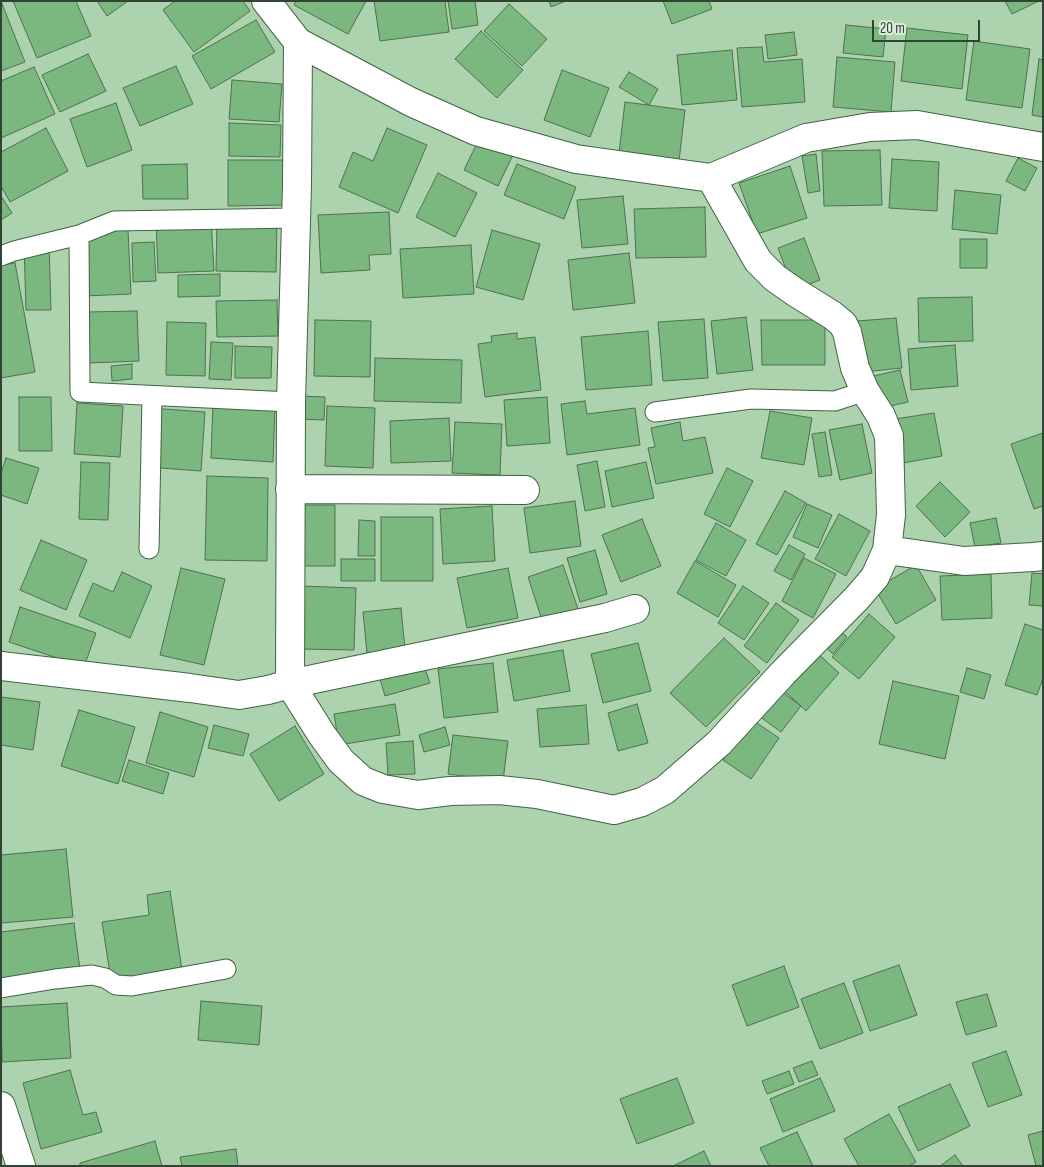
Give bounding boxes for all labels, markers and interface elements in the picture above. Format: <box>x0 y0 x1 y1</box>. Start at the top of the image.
scale bar <box>874 10 982 42</box>
text: 20 m <box>880 19 905 38</box>

